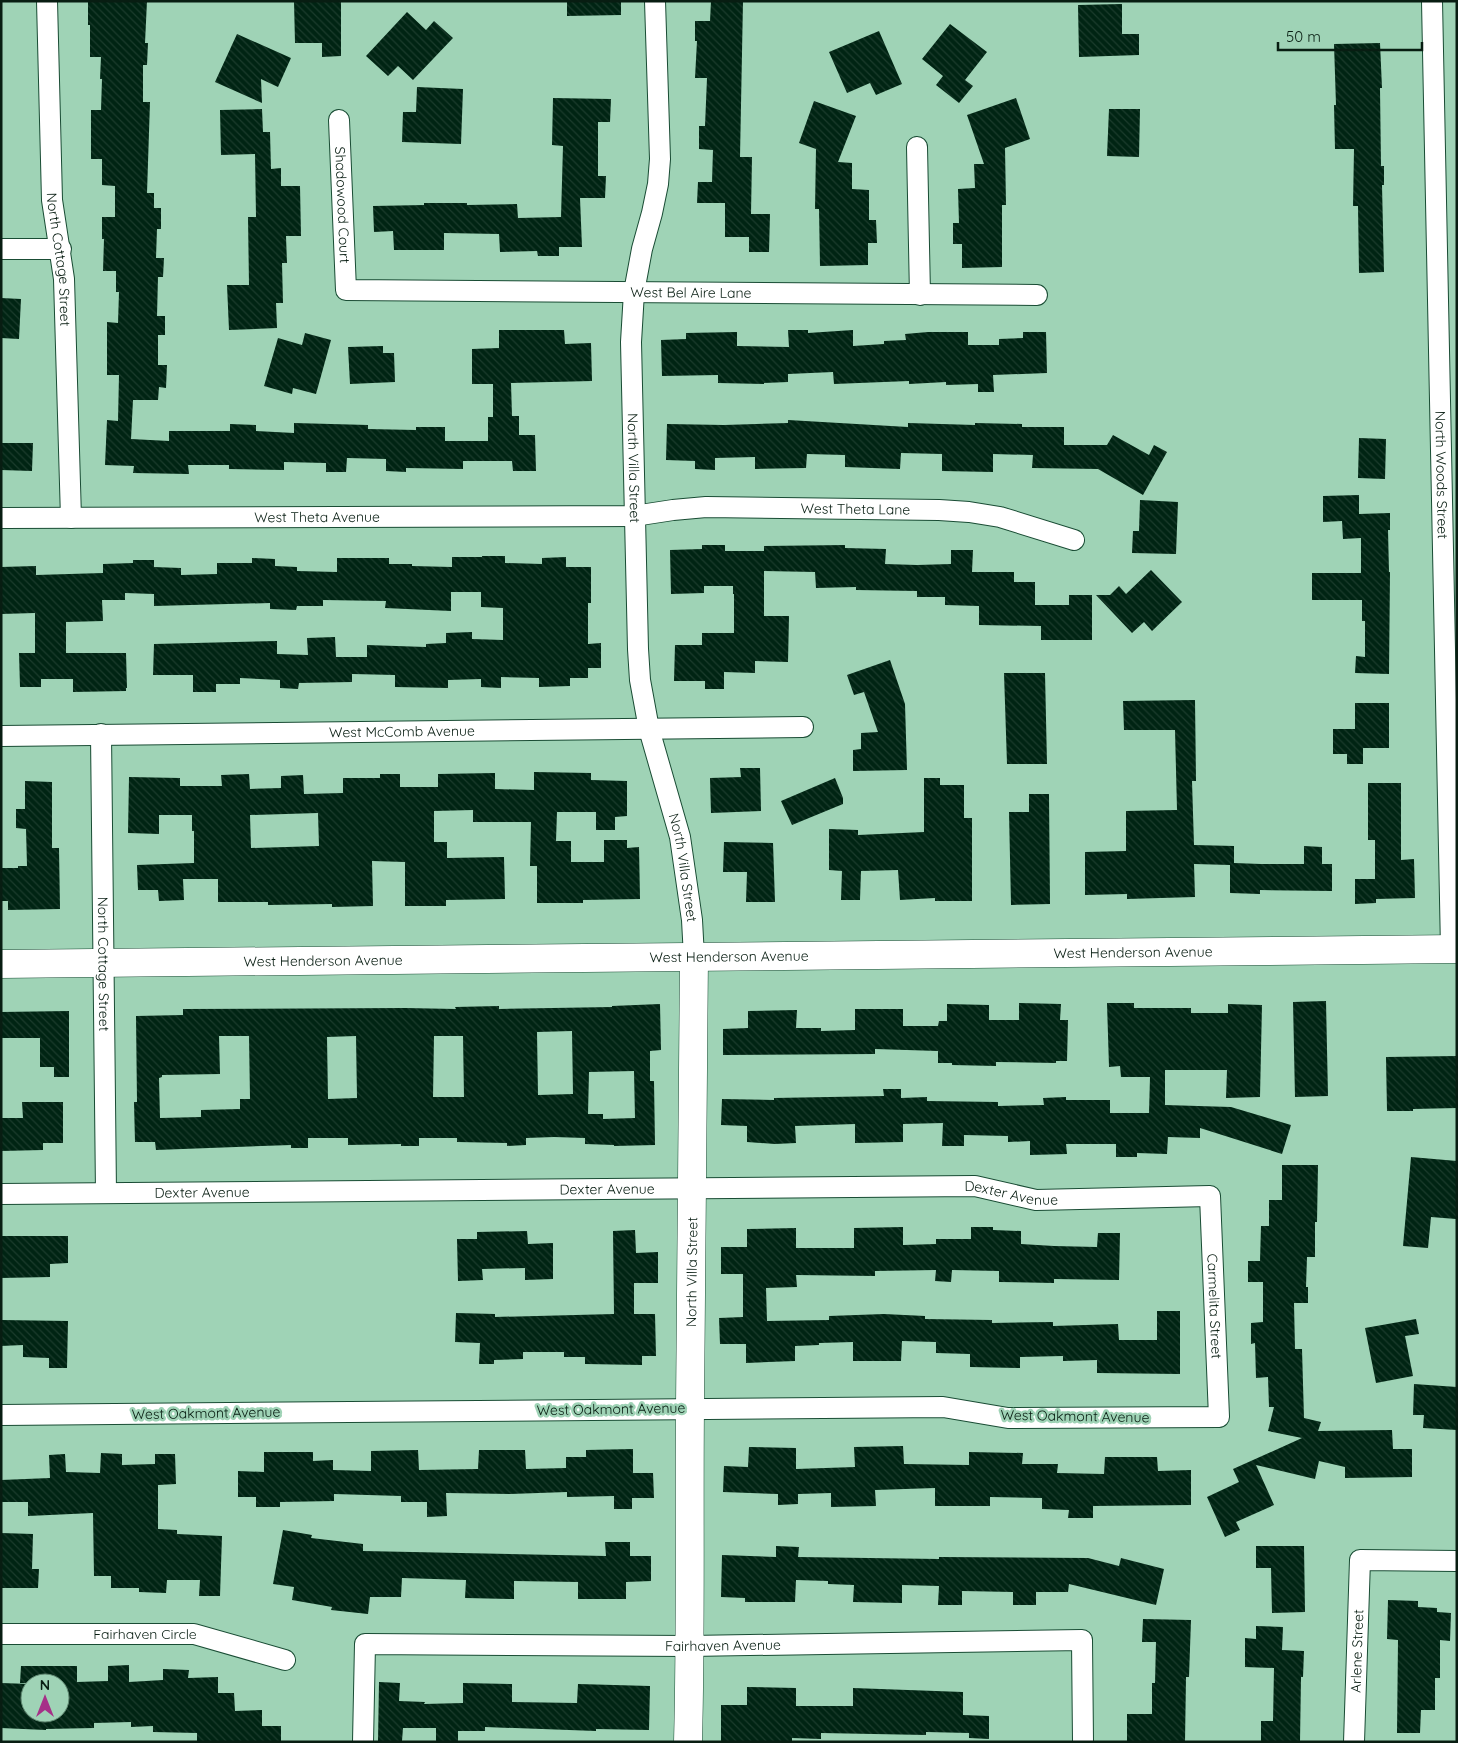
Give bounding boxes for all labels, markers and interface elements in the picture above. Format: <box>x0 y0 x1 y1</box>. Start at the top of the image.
scale bar <box>1278 20 1422 52</box>
text: 50 m <box>1286 27 1321 46</box>
street label: Shadowood Court <box>331 146 354 264</box>
street label: North Cottage Street <box>43 192 74 327</box>
street label: West Bel Aire Lane <box>630 283 752 302</box>
street label: North Woods Street <box>1431 411 1452 539</box>
street label: North Villa Street <box>624 413 644 523</box>
street label: West Theta Lane <box>800 499 910 519</box>
street label: West Theta Avenue <box>254 508 380 526</box>
street label: West McComb Avenue <box>329 722 475 741</box>
street label: North Villa Street <box>665 811 701 923</box>
street label: North Cottage Street <box>94 897 113 1032</box>
street label: West Henderson Avenue <box>1053 943 1213 962</box>
street label: West Henderson Avenue <box>649 947 809 966</box>
street label: West Henderson Avenue <box>243 951 403 971</box>
street label: Dexter Avenue <box>964 1177 1058 1209</box>
street label: Dexter Avenue <box>559 1180 655 1198</box>
street label: Dexter Avenue <box>154 1183 250 1202</box>
street label: North Villa Street <box>682 1217 701 1327</box>
street label: Carmelita Street <box>1203 1253 1226 1359</box>
street label: West Oakmont Avenue <box>536 1399 686 1419</box>
street label: West Oakmont Avenue <box>131 1403 281 1423</box>
street label: West Oakmont Avenue <box>1000 1406 1150 1426</box>
street label: Arlene Street <box>1347 1609 1367 1693</box>
street label: Fairhaven Circle <box>93 1625 197 1643</box>
street label: Fairhaven Avenue <box>665 1636 781 1655</box>
north arrow <box>20 1673 70 1723</box>
text: N <box>40 1676 50 1694</box>

